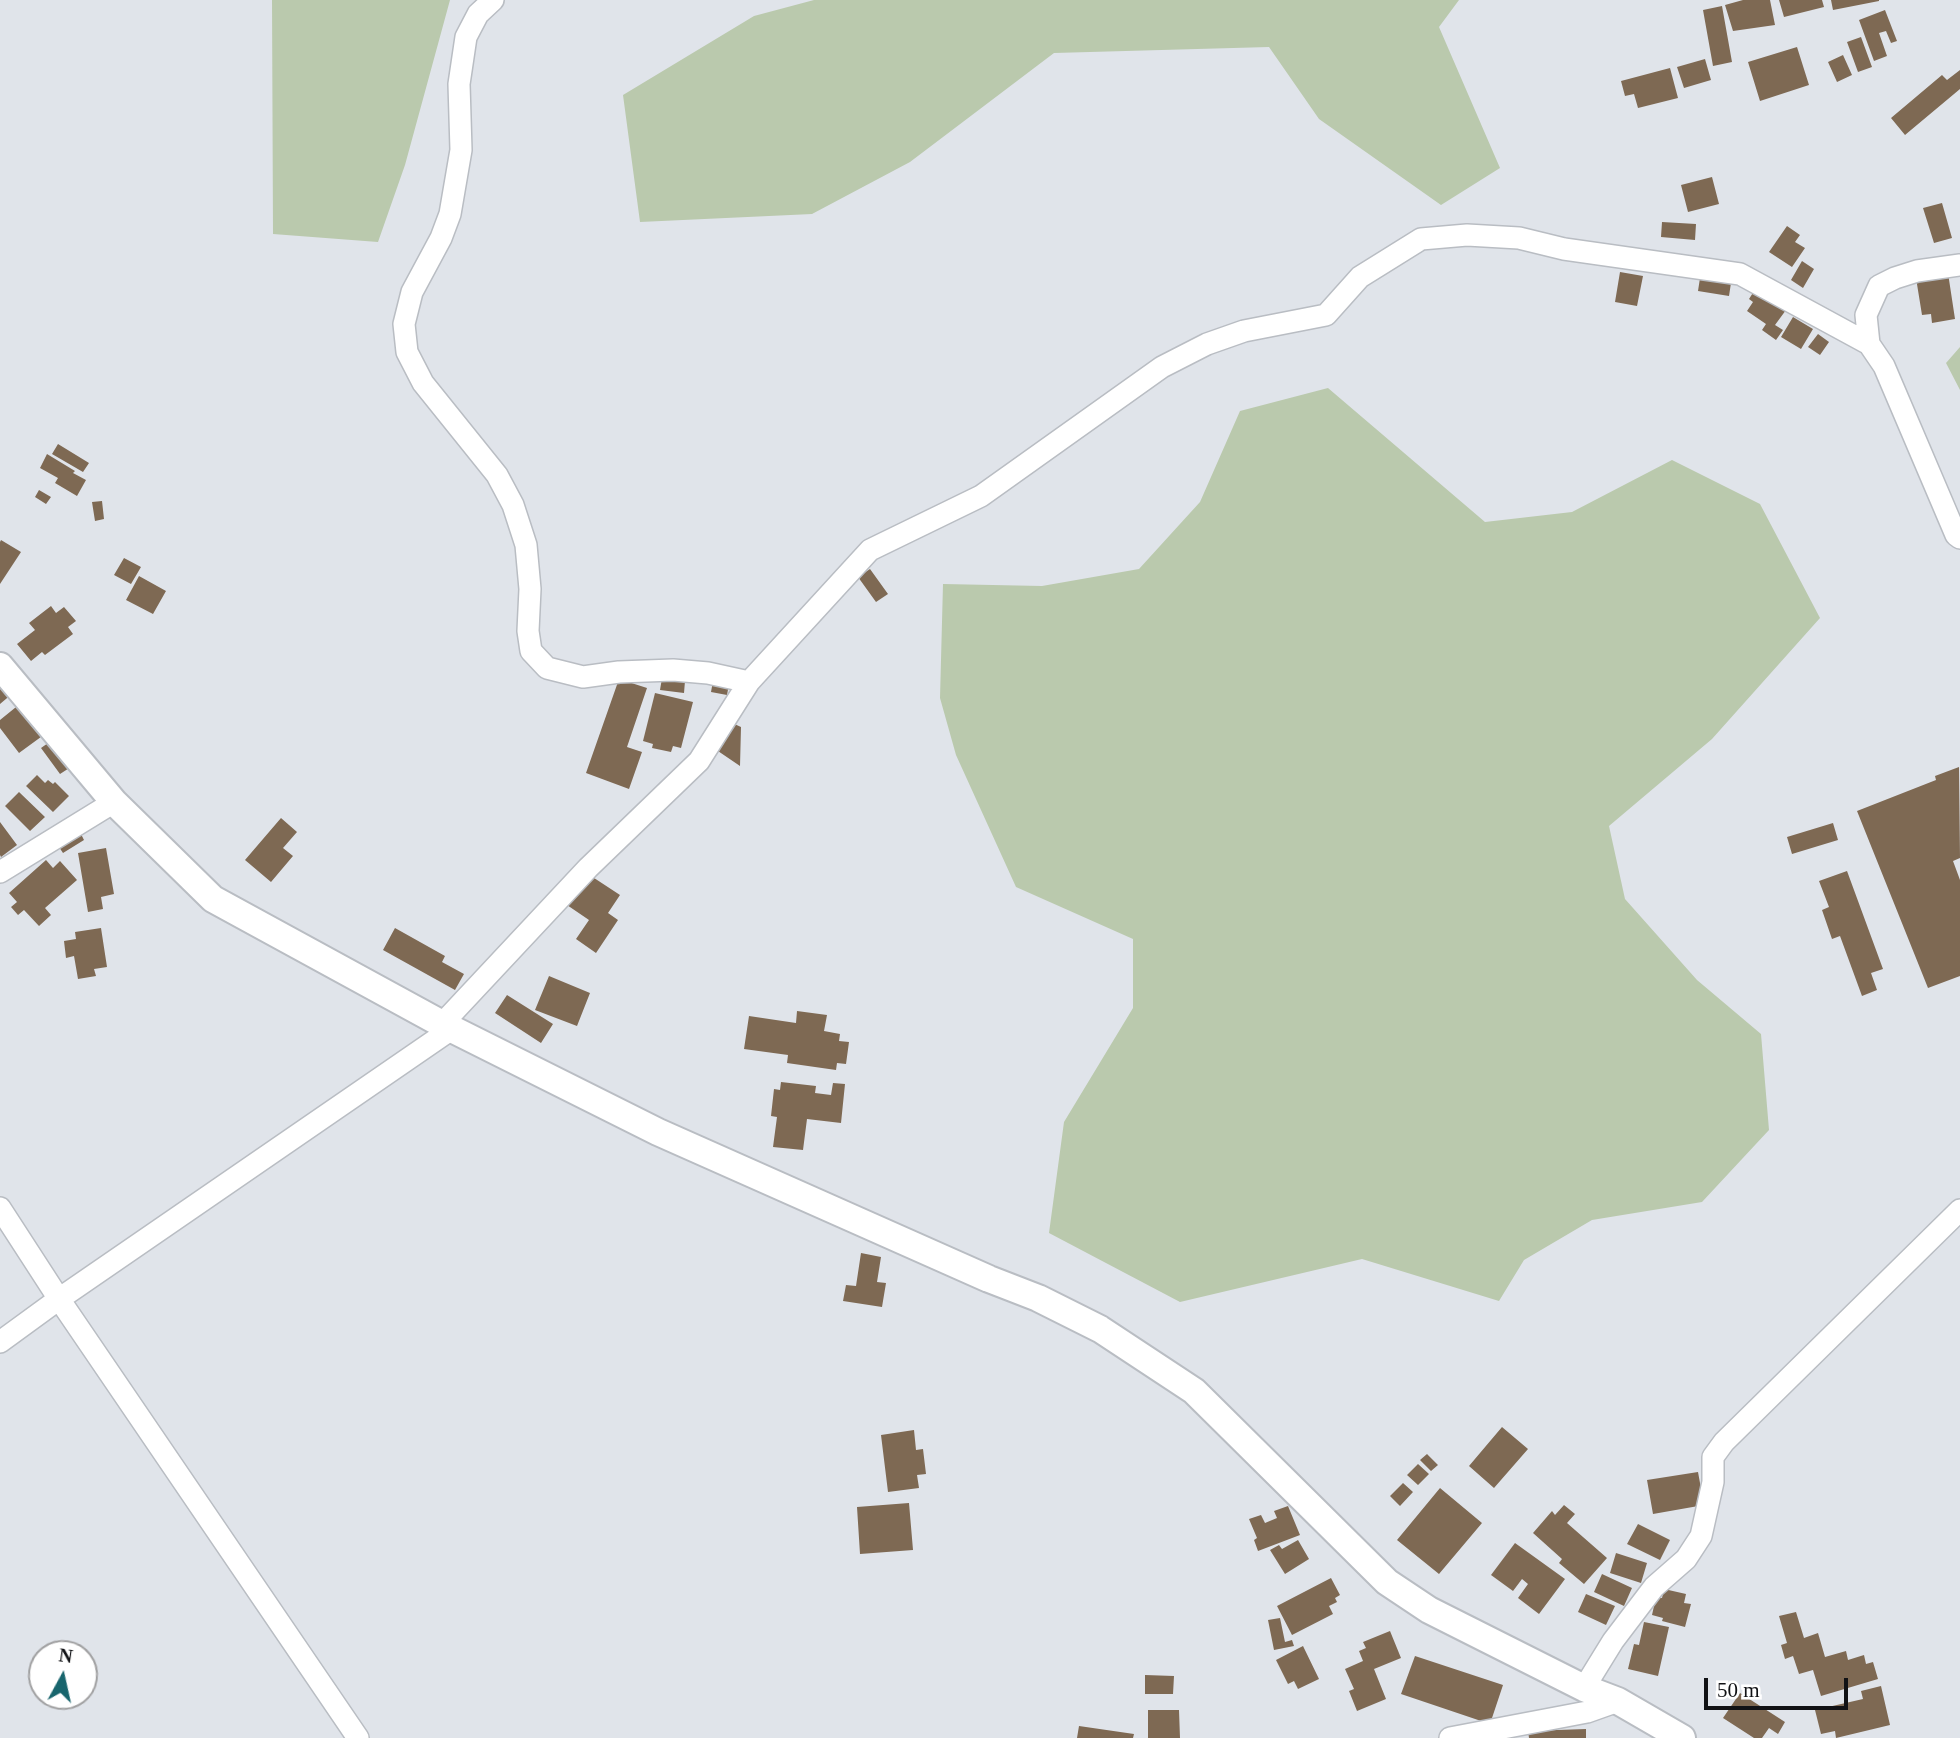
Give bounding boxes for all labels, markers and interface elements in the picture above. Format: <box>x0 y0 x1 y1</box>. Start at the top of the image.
north arrow <box>28 1640 98 1710</box>
text: N <box>57 1644 74 1667</box>
scale bar <box>1708 1664 1852 1708</box>
text: 50 m <box>1717 1678 1760 1702</box>

